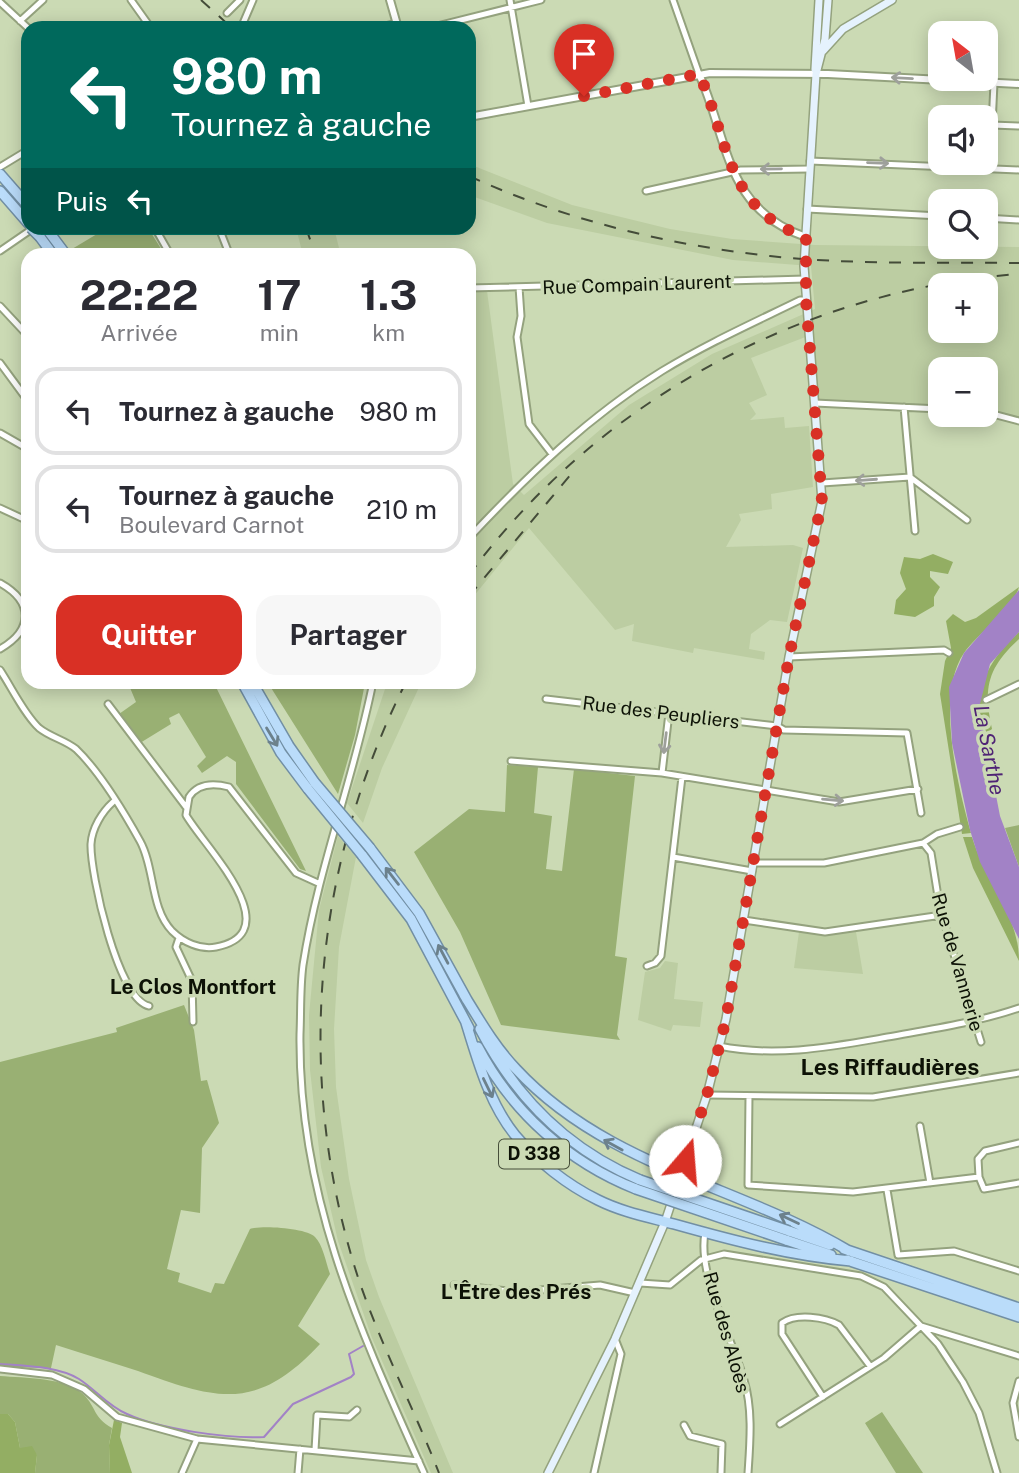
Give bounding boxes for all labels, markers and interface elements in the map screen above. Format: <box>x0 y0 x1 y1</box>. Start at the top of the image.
north arrow <box>928 21 998 91</box>
map controls <box>928 21 998 427</box>
pin <box>554 24 614 96</box>
icon: arrive <box>565 35 603 73</box>
text: 980 m <box>171 47 322 105</box>
icon: left <box>56 49 147 140</box>
one-way arrow <box>891 72 914 85</box>
button: sound <box>928 105 998 175</box>
text: Tournez à gauche <box>171 106 431 143</box>
one-way arrow <box>866 157 889 170</box>
one-way arrow <box>760 162 783 176</box>
icon: left <box>121 182 159 220</box>
text: Puis <box>56 186 107 217</box>
button: search <box>928 189 998 259</box>
text: 22:22 <box>80 270 199 319</box>
text: 17 <box>257 270 301 319</box>
text: 1.3 <box>360 270 417 319</box>
street label: Rue Compain Laurent <box>542 270 732 298</box>
button: + <box>928 273 998 343</box>
text: Arrivée <box>100 319 178 346</box>
text: min <box>260 319 299 346</box>
text: km <box>372 319 405 346</box>
button: − <box>928 357 998 427</box>
icon: left <box>60 392 98 430</box>
text: Tournez à gauche <box>119 396 334 427</box>
text: 980 m <box>360 396 437 427</box>
one-way arrow <box>855 473 878 486</box>
text: Tournez à gauche <box>119 480 334 511</box>
icon: left <box>60 490 98 528</box>
text: 210 m <box>366 494 437 525</box>
text: Boulevard Carnot <box>119 511 304 538</box>
button: Quitter <box>56 595 242 675</box>
button: Partager <box>256 595 441 675</box>
street label: Rue des Peupliers <box>581 691 741 733</box>
water label: La Sarthe <box>969 703 1010 797</box>
one-way arrow <box>266 727 280 747</box>
one-way arrow <box>659 731 672 754</box>
one-way arrow <box>821 794 844 807</box>
one-way arrow <box>385 867 400 885</box>
street label: Rue de Vannerie <box>928 890 988 1034</box>
one-way arrow <box>435 944 449 965</box>
district label: Le Clos Montfort <box>110 974 276 999</box>
district label: Les Riffaudières <box>801 1053 979 1080</box>
one-way arrow <box>482 1077 496 1098</box>
position arrow <box>648 1124 722 1198</box>
one-way arrow <box>604 1138 624 1152</box>
road number: D 338 <box>499 1140 569 1168</box>
one-way arrow <box>779 1211 800 1225</box>
street label: Rue des Aloès <box>699 1269 755 1395</box>
district label: L'Être des Prés <box>441 1279 591 1304</box>

